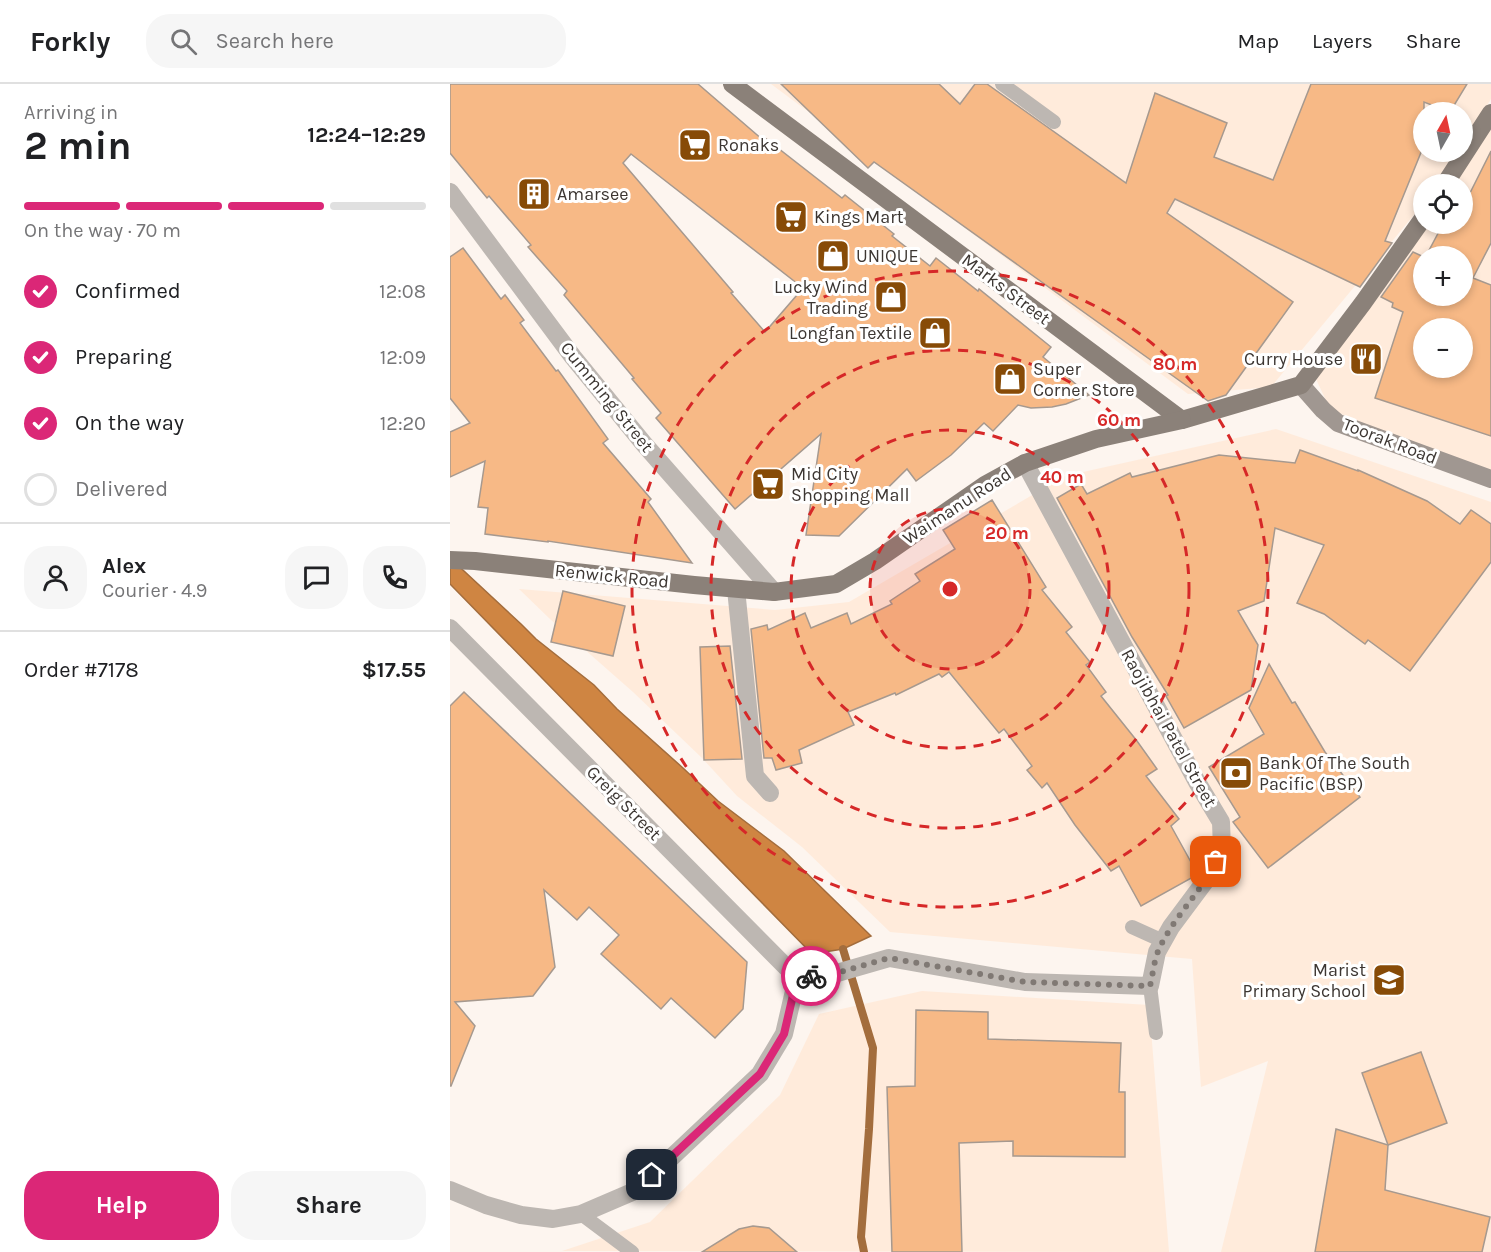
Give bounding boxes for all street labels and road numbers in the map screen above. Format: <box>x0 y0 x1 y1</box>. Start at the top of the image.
street label: Marks Street <box>957 249 1055 330</box>
street label: Cumming Street <box>556 337 658 457</box>
street label: Toorak Road <box>1340 413 1440 469</box>
street label: Waimanu Road <box>899 463 1015 549</box>
street label: Renwick Road <box>554 559 670 593</box>
street label: Raojibhai Patel Street <box>1116 645 1222 811</box>
street label: Greig Street <box>582 761 666 845</box>

